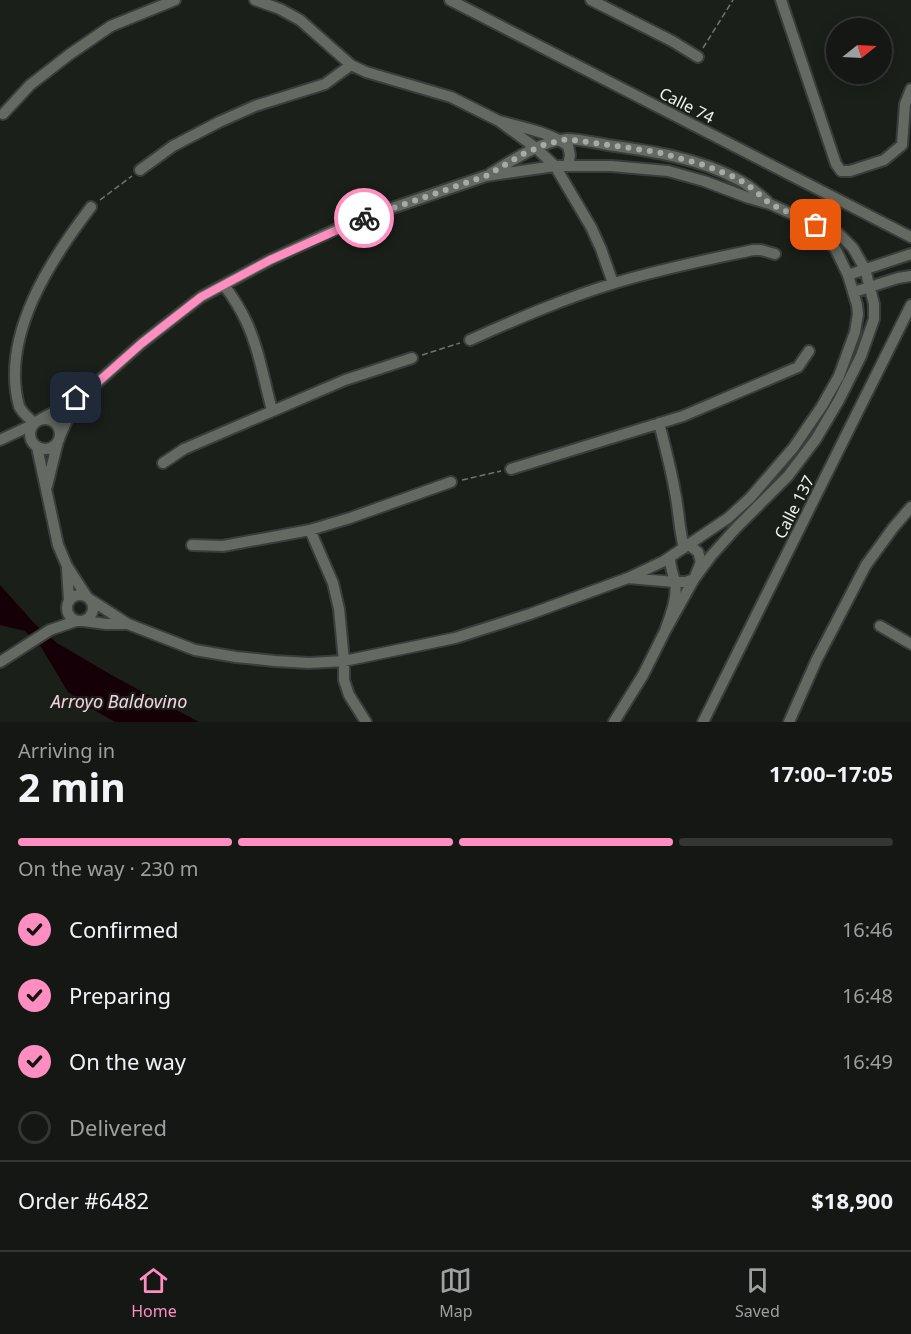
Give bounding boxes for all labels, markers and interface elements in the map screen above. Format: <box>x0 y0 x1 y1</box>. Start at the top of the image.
north arrow <box>826 18 892 84</box>
map controls <box>826 18 892 84</box>
street label: Calle 74 <box>656 82 718 128</box>
courier <box>334 188 394 248</box>
pin <box>790 199 841 250</box>
icon: bike <box>348 202 381 235</box>
icon: bag <box>799 208 832 241</box>
pin <box>50 372 101 423</box>
icon: home <box>59 381 92 414</box>
street label: Calle 137 <box>769 472 819 542</box>
water label: Arroyo Baldovino <box>49 689 187 713</box>
text: Arriving in <box>18 737 115 764</box>
text: 17:00–17:05 <box>769 758 893 788</box>
text: 2 min <box>18 760 125 813</box>
text: On the way · 230 m <box>18 855 198 882</box>
icon: check <box>18 913 51 946</box>
text: Confirmed <box>69 914 179 944</box>
text: 16:46 <box>842 916 893 943</box>
icon: check <box>18 979 51 1012</box>
text: Preparing <box>69 980 171 1010</box>
text: 16:48 <box>842 982 893 1009</box>
icon: check <box>18 1045 51 1078</box>
text: On the way <box>69 1046 186 1076</box>
text: 16:49 <box>842 1048 893 1075</box>
text: Delivered <box>69 1112 167 1142</box>
text: Order #6482 <box>18 1185 149 1215</box>
text: $18,900 <box>811 1185 893 1215</box>
tab: Home <box>131 1264 177 1322</box>
tab: Map <box>439 1264 473 1322</box>
tab: Saved <box>735 1264 780 1322</box>

